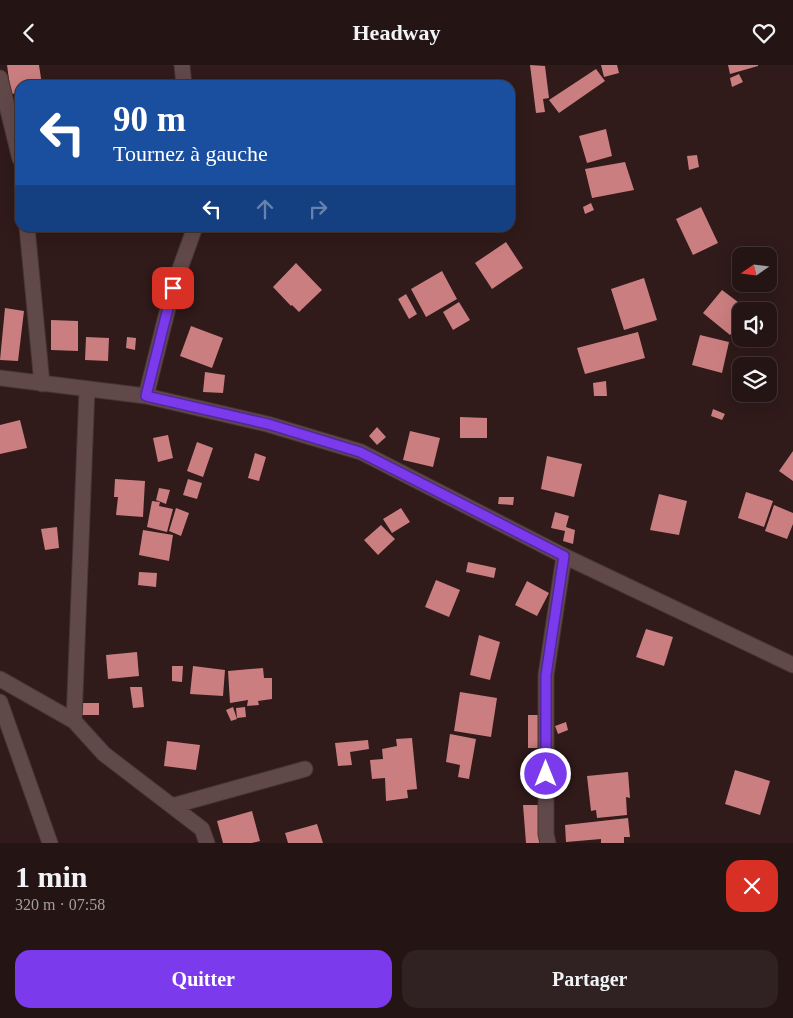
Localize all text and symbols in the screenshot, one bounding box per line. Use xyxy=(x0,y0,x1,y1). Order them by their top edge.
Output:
icon: back xyxy=(15,19,43,47)
icon: heart xyxy=(750,19,778,47)
text: Headway xyxy=(353,20,441,45)
icon: left xyxy=(30,100,95,165)
text: 90 m xyxy=(113,100,186,139)
text: Tournez à gauche xyxy=(113,141,268,166)
icon: left xyxy=(198,195,226,223)
icon: ahead xyxy=(251,195,279,223)
icon: right xyxy=(304,195,332,223)
north arrow xyxy=(732,247,778,293)
map controls xyxy=(732,247,777,402)
pin xyxy=(152,267,194,309)
icon: arrive xyxy=(159,274,187,302)
button: sound xyxy=(732,302,777,347)
button: layers xyxy=(732,357,777,402)
position arrow xyxy=(519,747,571,799)
text: 1 min xyxy=(15,860,88,893)
button: close xyxy=(726,860,778,912)
text: 320 m · 07:58 xyxy=(15,896,105,913)
button: Quitter xyxy=(15,950,392,1008)
button: Partager xyxy=(402,950,778,1008)

